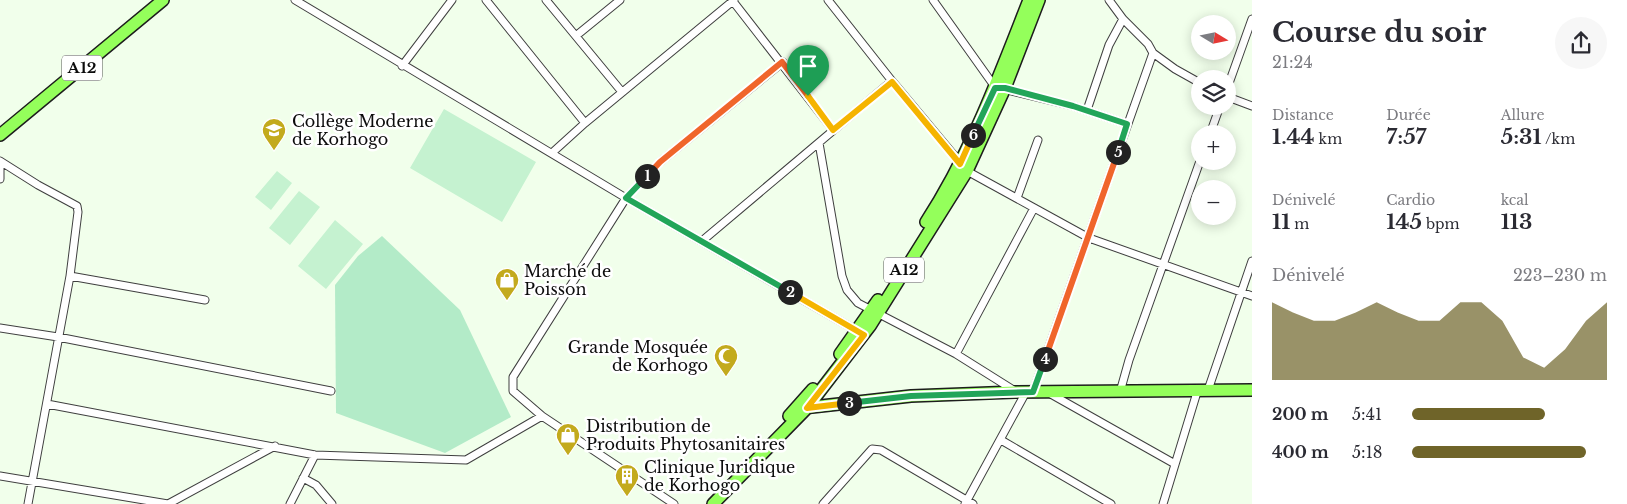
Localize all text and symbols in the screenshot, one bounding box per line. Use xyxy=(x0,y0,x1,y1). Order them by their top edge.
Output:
north arrow xyxy=(1191,15,1236,60)
map controls xyxy=(1191,15,1236,225)
text: Course du soir xyxy=(1272,15,1487,50)
button: share xyxy=(1555,17,1607,69)
pin xyxy=(787,45,829,96)
icon: arrive xyxy=(794,52,822,80)
text: 21:24 xyxy=(1272,52,1313,72)
road number: A12 xyxy=(62,56,102,80)
button: layers xyxy=(1191,70,1236,115)
text: Distance xyxy=(1272,106,1334,124)
text: Durée xyxy=(1386,106,1431,124)
text: Allure xyxy=(1501,106,1545,124)
place label: Collège Moderne de Korhogo xyxy=(292,111,433,149)
school or university icon: Collège Moderne de Korhogo xyxy=(261,117,287,151)
pin: 6 xyxy=(960,122,986,148)
text: 1.44 xyxy=(1272,124,1315,150)
text: 7:57 xyxy=(1386,124,1426,150)
text: 5:31 xyxy=(1501,124,1542,150)
button: + xyxy=(1191,125,1236,170)
text: 6 xyxy=(969,126,978,144)
text: km xyxy=(1315,130,1342,148)
text: /km xyxy=(1542,130,1575,148)
pin: 5 xyxy=(1106,140,1130,164)
text: 5 xyxy=(1114,143,1123,161)
pin: 1 xyxy=(634,164,660,188)
text: 1 xyxy=(644,167,651,185)
button: − xyxy=(1191,180,1236,225)
text: Dénivelé xyxy=(1272,191,1336,209)
text: Cardio xyxy=(1386,191,1435,209)
text: kcal xyxy=(1501,191,1529,209)
text: 11 xyxy=(1272,209,1290,235)
text: 145 xyxy=(1386,209,1422,235)
text: 113 xyxy=(1501,209,1532,235)
text: m xyxy=(1290,215,1309,233)
text: bpm xyxy=(1422,215,1460,233)
road number: A12 xyxy=(884,258,924,282)
place label: Marché de Poisson xyxy=(524,261,611,299)
text: Dénivelé xyxy=(1272,265,1345,285)
text: 223–230 m xyxy=(1513,265,1607,285)
shop icon: Marché de Poisson xyxy=(494,267,520,301)
pin: 2 xyxy=(778,280,802,304)
text: 2 xyxy=(786,283,795,301)
place label: Grande Mosquée de Korhogo xyxy=(568,337,708,375)
mosque icon: Grande Mosquée de Korhogo xyxy=(713,343,739,377)
pin: 4 xyxy=(1032,346,1058,372)
text: 4 xyxy=(1041,350,1050,368)
pin: 3 xyxy=(836,390,862,416)
text: 3 xyxy=(845,394,854,412)
text: 200 m xyxy=(1272,404,1329,424)
text: 5:41 xyxy=(1352,404,1382,424)
place label: Distribution de Produits Phytosanitaires xyxy=(586,416,785,454)
shop icon: Distribution de Produits Phytosanitaires xyxy=(555,422,581,456)
text: 400 m xyxy=(1272,442,1329,462)
text: 5:18 xyxy=(1352,442,1382,462)
place label: Clinique Juridique de Korhogo xyxy=(644,457,795,495)
building icon: Clinique Juridique de Korhogo xyxy=(614,463,640,497)

